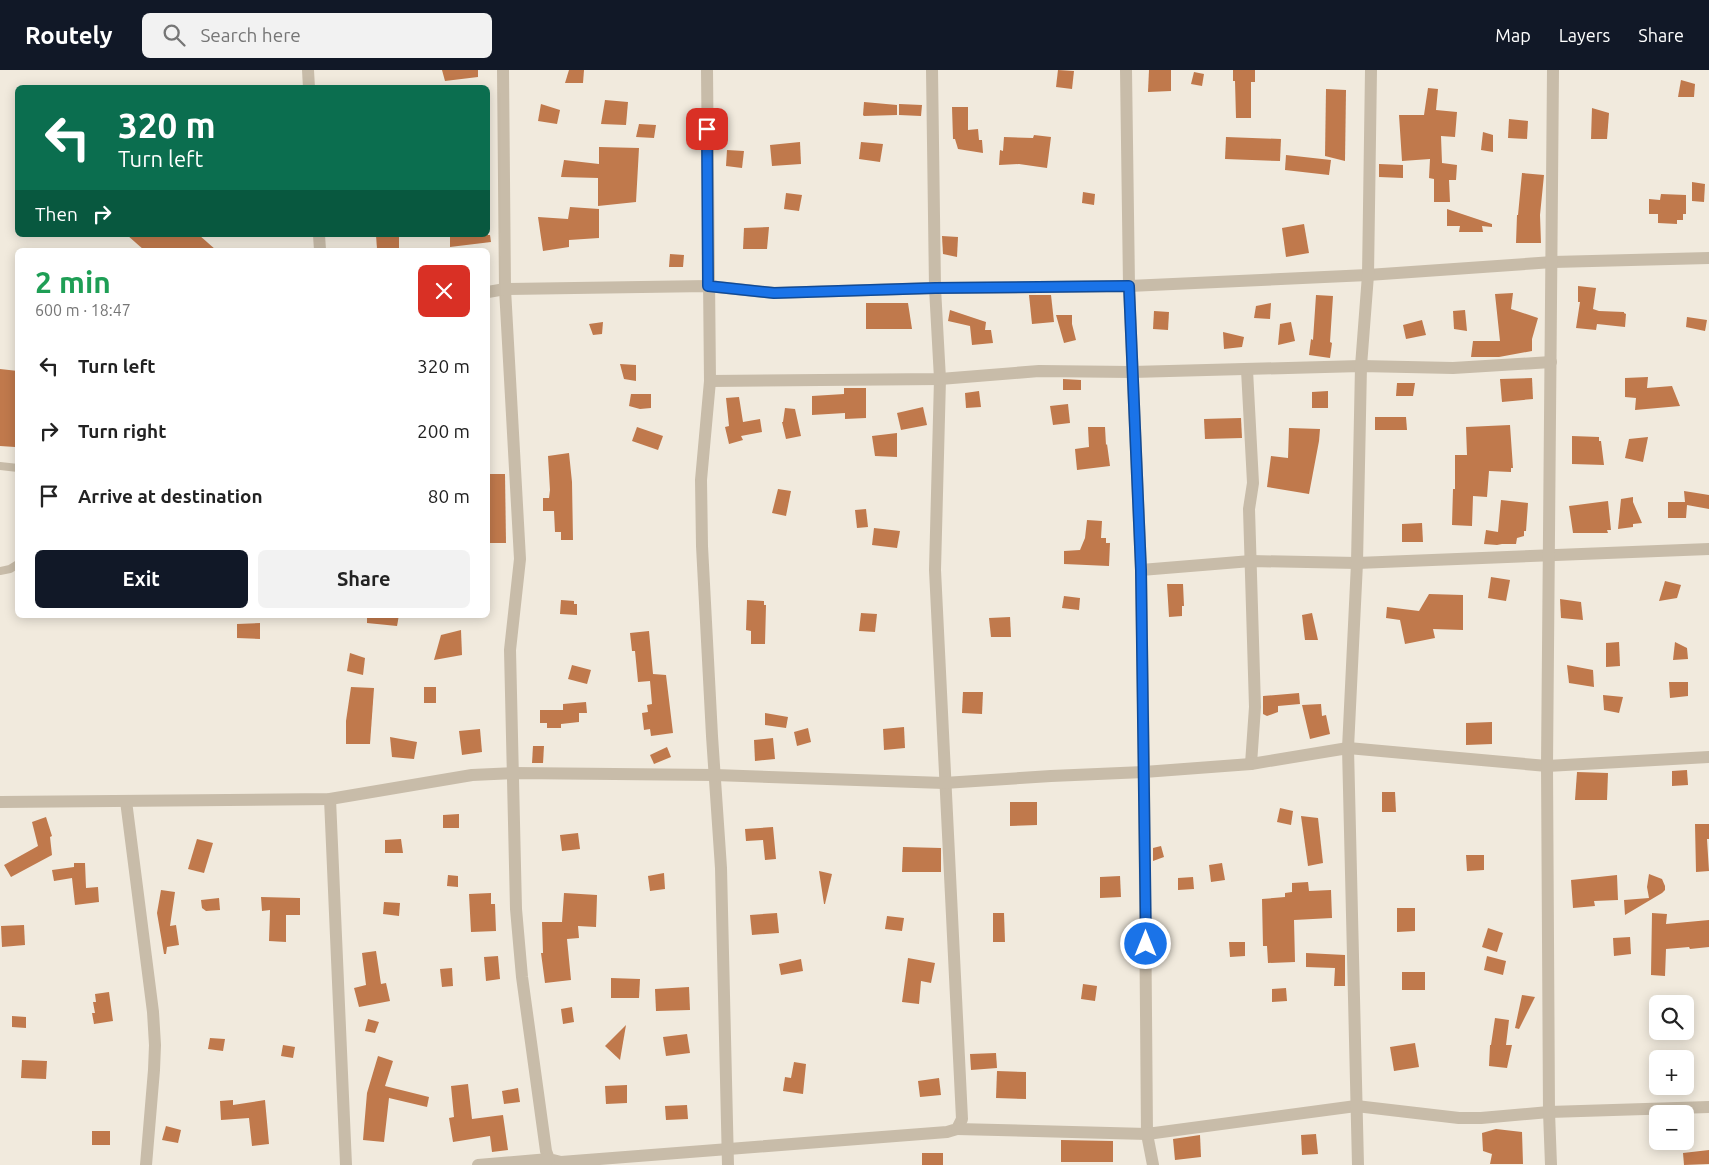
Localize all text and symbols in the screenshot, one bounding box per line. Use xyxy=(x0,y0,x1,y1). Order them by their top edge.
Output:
search box xyxy=(142,13,492,58)
icon: search xyxy=(160,21,188,49)
text: Routely xyxy=(25,22,112,49)
text: Search here xyxy=(200,24,301,46)
text: Map xyxy=(1495,25,1531,45)
text: Layers xyxy=(1559,25,1610,45)
text: Share xyxy=(1638,25,1684,45)
icon: left xyxy=(35,105,100,170)
text: 320 m xyxy=(118,105,216,145)
pin xyxy=(686,108,728,150)
icon: arrive xyxy=(693,115,721,143)
text: Turn left xyxy=(118,146,203,171)
icon: right xyxy=(88,200,116,228)
text: Then xyxy=(35,203,78,225)
text: 2 min xyxy=(35,265,111,299)
button: close xyxy=(418,265,470,317)
text: 600 m · 18:47 xyxy=(35,301,131,319)
icon: left xyxy=(35,352,63,380)
text: Turn left xyxy=(78,355,156,377)
text: 320 m xyxy=(417,355,470,377)
icon: right xyxy=(35,417,63,445)
text: Turn right xyxy=(78,420,166,442)
text: 200 m xyxy=(417,420,470,442)
icon: arrive xyxy=(35,482,63,510)
text: Arrive at destination xyxy=(78,485,263,507)
text: 80 m xyxy=(428,485,470,507)
button: Exit xyxy=(35,550,248,608)
button: Share xyxy=(258,550,470,608)
position arrow xyxy=(1119,917,1171,969)
map controls xyxy=(1649,995,1694,1150)
button: search xyxy=(1649,995,1694,1040)
button: + xyxy=(1649,1050,1694,1095)
button: − xyxy=(1649,1105,1694,1150)

